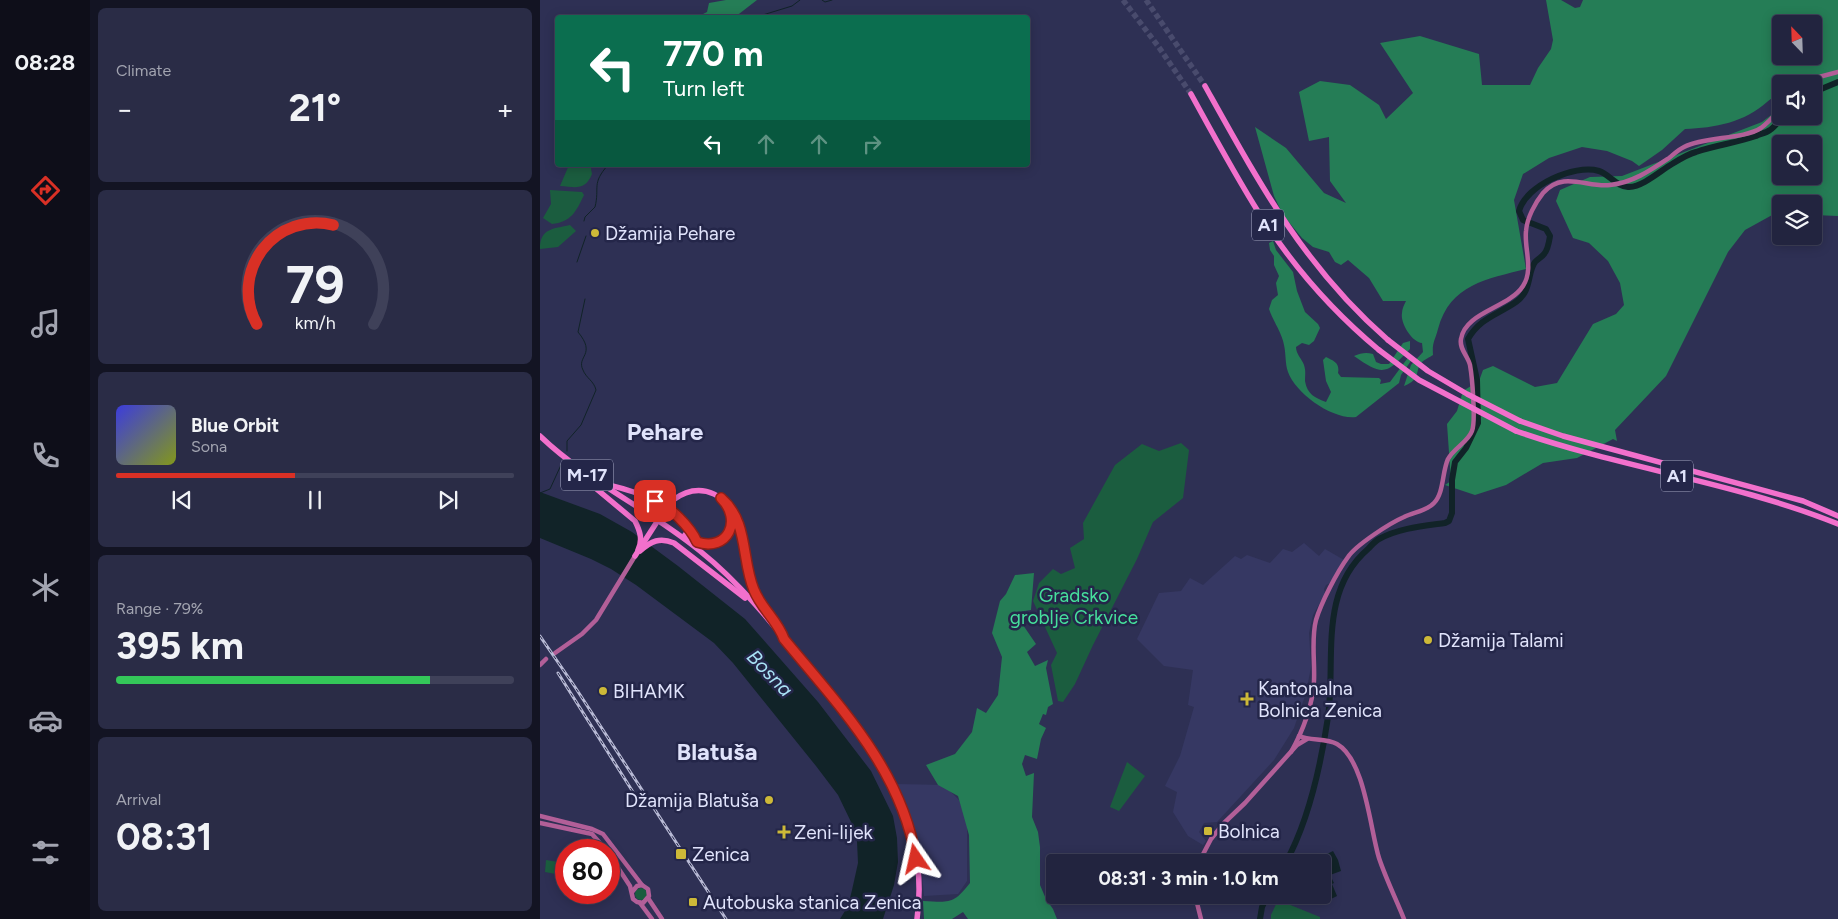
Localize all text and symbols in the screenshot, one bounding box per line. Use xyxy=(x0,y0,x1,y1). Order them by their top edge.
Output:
north arrow xyxy=(1772,15,1822,65)
map controls xyxy=(1772,15,1822,245)
text: 770 m xyxy=(663,33,763,75)
icon: left xyxy=(580,35,645,100)
text: 08:28 xyxy=(15,49,75,76)
text: Climate xyxy=(116,61,171,80)
text: Turn left xyxy=(663,75,745,102)
button: sound xyxy=(1772,75,1822,125)
text: 21° xyxy=(289,85,341,131)
text: − xyxy=(116,92,133,126)
text: + xyxy=(497,92,514,126)
icon: left xyxy=(699,130,727,158)
icon: ahead xyxy=(752,130,780,158)
icon: ahead xyxy=(805,130,833,158)
icon: right xyxy=(858,130,886,158)
button: search xyxy=(1772,135,1822,185)
icon: directions xyxy=(28,173,63,208)
button: layers xyxy=(1772,195,1822,245)
road number: A1 xyxy=(1252,210,1284,240)
place label: Džamija Pehare xyxy=(605,222,735,245)
marker: Džamija Pehare xyxy=(589,227,601,239)
text: 79 xyxy=(285,254,345,316)
icon: music xyxy=(28,306,63,341)
text: km/h xyxy=(295,312,335,333)
text: Blue Orbit xyxy=(191,414,279,437)
district label: Pehare xyxy=(627,417,703,446)
text: Sona xyxy=(191,437,227,456)
icon: phone xyxy=(28,438,63,473)
road number: M-17 xyxy=(561,460,613,490)
road number: A1 xyxy=(1661,461,1693,492)
pin xyxy=(634,480,676,522)
icon: previous xyxy=(168,486,196,514)
icon: pause xyxy=(301,486,329,514)
icon: next xyxy=(434,486,462,514)
icon: arrive xyxy=(641,487,669,515)
icon: climate xyxy=(28,570,63,605)
park label: Gradsko groblje Crkvice xyxy=(1010,584,1138,629)
text: Range · 79% xyxy=(116,599,203,618)
text: 395 km xyxy=(116,623,244,669)
place label: Džamija Talami xyxy=(1438,629,1564,652)
marker: Džamija Talami xyxy=(1422,634,1434,646)
water label: Bosna xyxy=(742,644,798,702)
place label: Kantonalna Bolnica Zenica xyxy=(1258,677,1382,722)
place label: BIHAMK xyxy=(613,680,685,703)
marker: BIHAMK xyxy=(597,685,609,697)
marker: Kantonalna Bolnica Zenica xyxy=(1240,692,1254,706)
icon: car xyxy=(28,703,63,738)
district label: Blatuša xyxy=(677,737,758,766)
place label: Džamija Blatuša xyxy=(625,789,759,812)
text: Arrival xyxy=(116,790,161,809)
marker: Džamija Blatuša xyxy=(763,794,775,806)
text: 08:31 xyxy=(116,814,212,860)
place label: Bolnica xyxy=(1218,820,1280,843)
place label: Zeni-lijek xyxy=(794,821,874,844)
marker: Bolnica xyxy=(1202,825,1214,837)
marker: Zeni-lijek xyxy=(778,826,790,838)
position arrow xyxy=(889,832,941,884)
icon: filters xyxy=(28,835,63,870)
speed limit sign: 80 xyxy=(555,839,620,904)
place label: Zenica xyxy=(692,843,750,866)
marker: Zenica xyxy=(674,847,688,861)
text: 08:31 · 3 min · 1.0 km xyxy=(1099,867,1279,890)
place label: Autobuska stanica Zenica xyxy=(703,891,922,914)
marker: Autobuska stanica Zenica xyxy=(687,896,699,908)

